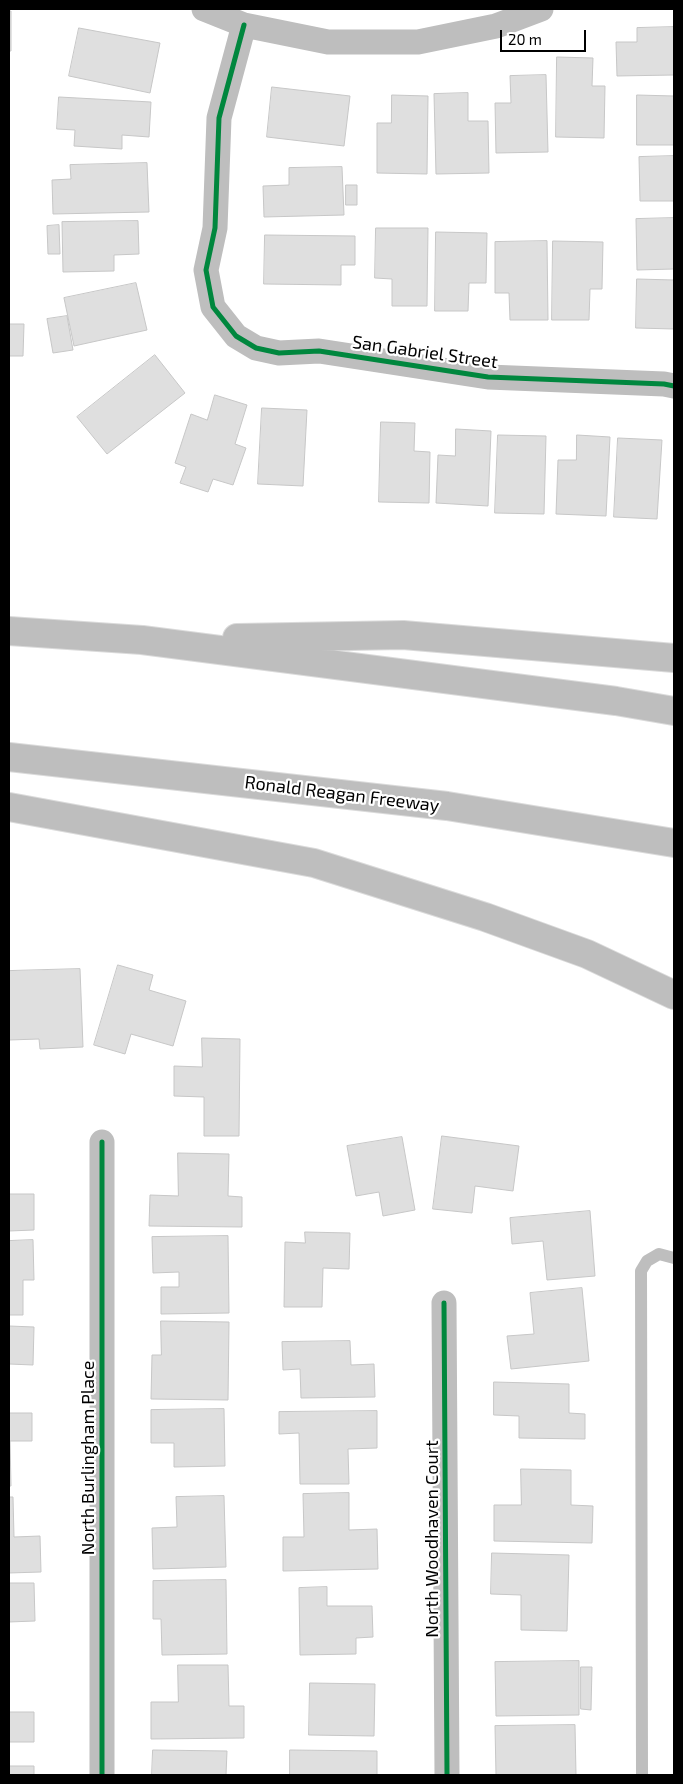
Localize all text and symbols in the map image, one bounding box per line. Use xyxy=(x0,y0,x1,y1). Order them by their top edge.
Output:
scale bar xyxy=(503,20,589,52)
text: 20 m xyxy=(508,30,542,48)
street label: San Gabriel Street xyxy=(351,331,499,373)
street label: Ronald Reagan Freeway xyxy=(243,771,441,817)
street label: North Burlingham Place xyxy=(77,1361,99,1555)
street label: North Woodhaven Court xyxy=(421,1440,443,1638)

